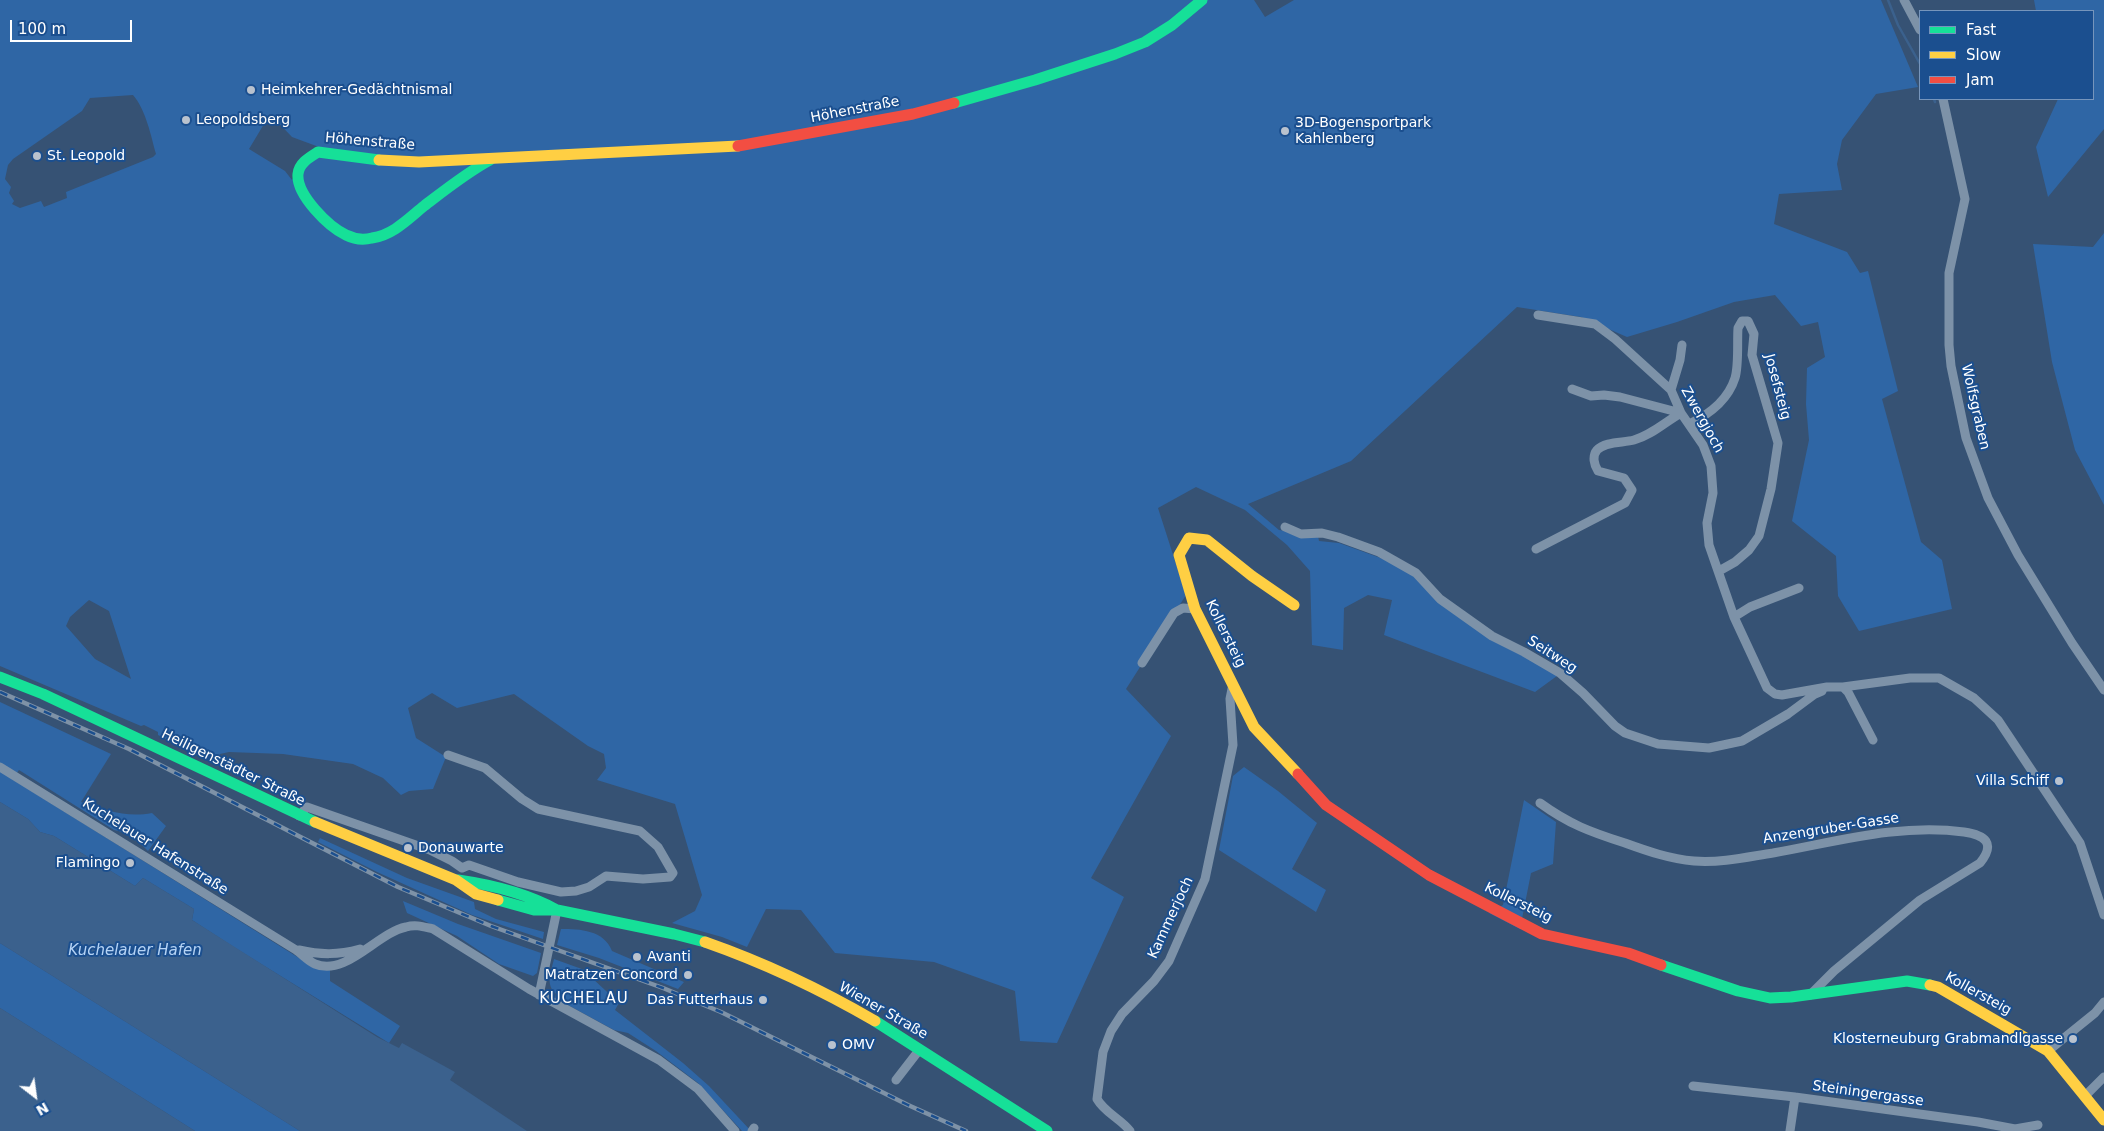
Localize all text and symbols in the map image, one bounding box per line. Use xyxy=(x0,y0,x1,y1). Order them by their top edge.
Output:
scale bar xyxy=(12,10,135,42)
legend xyxy=(1919,10,2094,100)
text: 100 m xyxy=(18,20,66,38)
text: Fast xyxy=(1966,21,1996,39)
text: Slow xyxy=(1966,46,2001,64)
text: Jam xyxy=(1966,71,1994,89)
place label: Heimkehrer-Gedächtnismal xyxy=(261,82,452,98)
marker: Heimkehrer-Gedächtnismal xyxy=(245,84,257,96)
street label: Höhenstraße xyxy=(809,93,901,127)
place label: Leopoldsberg xyxy=(196,112,290,128)
marker: Leopoldsberg xyxy=(180,114,192,126)
place label: 3D-Bogensportpark Kahlenberg xyxy=(1295,115,1431,148)
marker: 3D-Bogensportpark Kahlenberg xyxy=(1279,125,1291,137)
street label: Höhenstraße xyxy=(324,130,416,154)
place label: St. Leopold xyxy=(47,148,125,164)
marker: St. Leopold xyxy=(31,150,43,162)
street label: Josefsteig xyxy=(1760,352,1794,422)
street label: Wolfsgraben xyxy=(1957,363,1993,451)
street label: Zwergjoch xyxy=(1677,384,1727,456)
street label: Kollersteig xyxy=(1201,597,1249,671)
street label: Seitweg xyxy=(1524,633,1580,677)
street label: Heiligenstädter Straße xyxy=(158,726,308,810)
place label: Villa Schiff xyxy=(1976,773,2049,789)
marker: Villa Schiff xyxy=(2053,775,2065,787)
street label: Kuchelauer Hafenstraße xyxy=(79,795,231,899)
street label: Anzengruber-Gasse xyxy=(1762,810,1900,848)
place label: Donauwarte xyxy=(418,840,504,856)
marker: Donauwarte xyxy=(402,842,414,854)
place label: Flamingo xyxy=(56,855,120,871)
marker: Flamingo xyxy=(124,857,136,869)
street label: Kammerjoch xyxy=(1145,874,1197,962)
street label: Kollersteig xyxy=(1481,879,1555,927)
water label: Kuchelauer Hafen xyxy=(68,942,202,960)
place label: Avanti xyxy=(647,949,691,965)
marker: Avanti xyxy=(631,951,643,963)
place label: Matratzen Concord xyxy=(545,967,678,983)
marker: Matratzen Concord xyxy=(682,969,694,981)
street label: Kollersteig xyxy=(1942,969,2014,1019)
street label: Wiener Straße xyxy=(836,979,930,1043)
district label: KUCHELAU xyxy=(538,990,630,1008)
place label: Das Futterhaus xyxy=(647,992,753,1008)
marker: Das Futterhaus xyxy=(757,994,769,1006)
place label: Klosterneuburg Grabmandlgasse xyxy=(1833,1031,2063,1047)
marker: Klosterneuburg Grabmandlgasse xyxy=(2067,1033,2079,1045)
place label: OMV xyxy=(842,1037,875,1053)
marker: OMV xyxy=(826,1039,838,1051)
north arrow xyxy=(10,1071,60,1121)
street label: Steiningergasse xyxy=(1811,1078,1925,1110)
text: N xyxy=(33,1099,52,1119)

